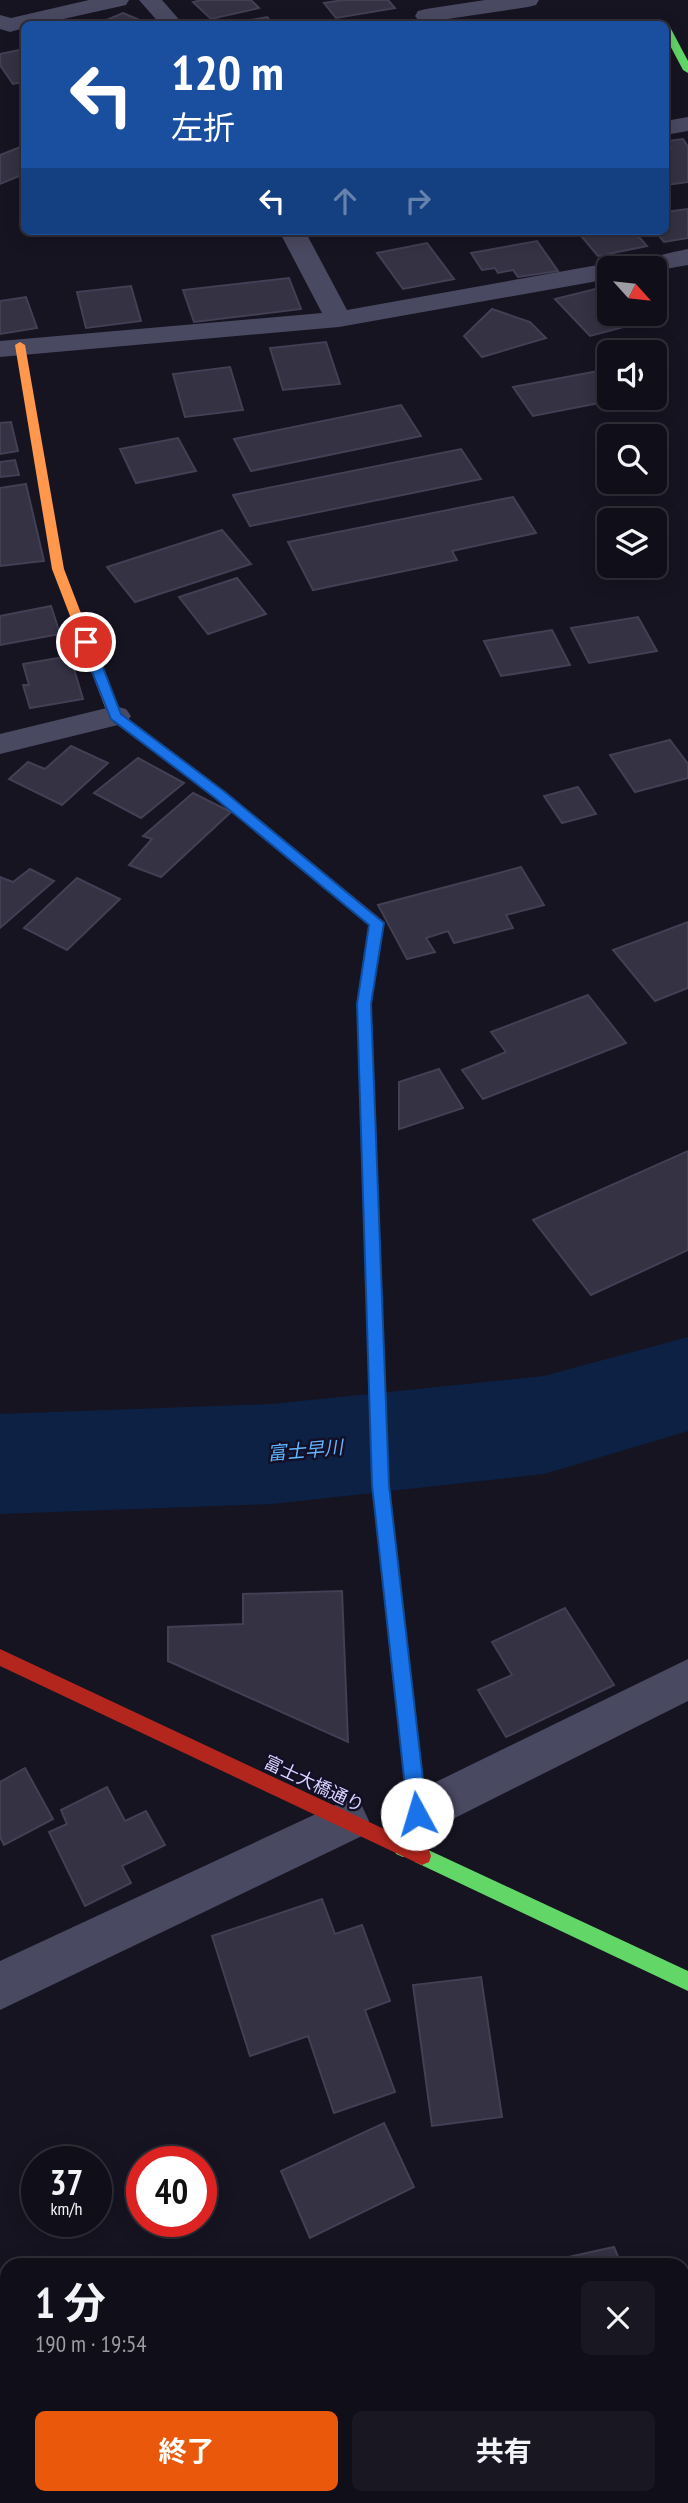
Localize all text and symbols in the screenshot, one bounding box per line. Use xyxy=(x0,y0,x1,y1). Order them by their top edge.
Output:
text: 120 m xyxy=(171,40,284,104)
icon: left xyxy=(56,49,147,140)
text: 左折 xyxy=(171,106,235,148)
icon: left xyxy=(253,182,291,220)
icon: ahead xyxy=(326,182,364,220)
icon: right xyxy=(399,182,437,220)
north arrow xyxy=(597,256,667,326)
map controls xyxy=(597,256,667,578)
button: sound xyxy=(597,340,667,410)
button: search xyxy=(597,424,667,494)
button: layers xyxy=(597,508,667,578)
pin xyxy=(56,612,116,672)
icon: arrive xyxy=(67,623,105,661)
water label: 富士早川 xyxy=(266,1435,346,1465)
street label: 富士大橋通り xyxy=(260,1750,368,1817)
position arrow xyxy=(380,1777,454,1851)
speed limit sign: 40 xyxy=(126,2146,217,2237)
text: 37 xyxy=(50,2159,83,2205)
text: km/h xyxy=(51,2197,82,2220)
text: 1 分 xyxy=(35,2275,106,2330)
button: close xyxy=(581,2281,655,2355)
text: 190 m · 19:54 xyxy=(35,2329,147,2358)
button: 終了 xyxy=(35,2411,338,2491)
button: 共有 xyxy=(352,2411,655,2491)

